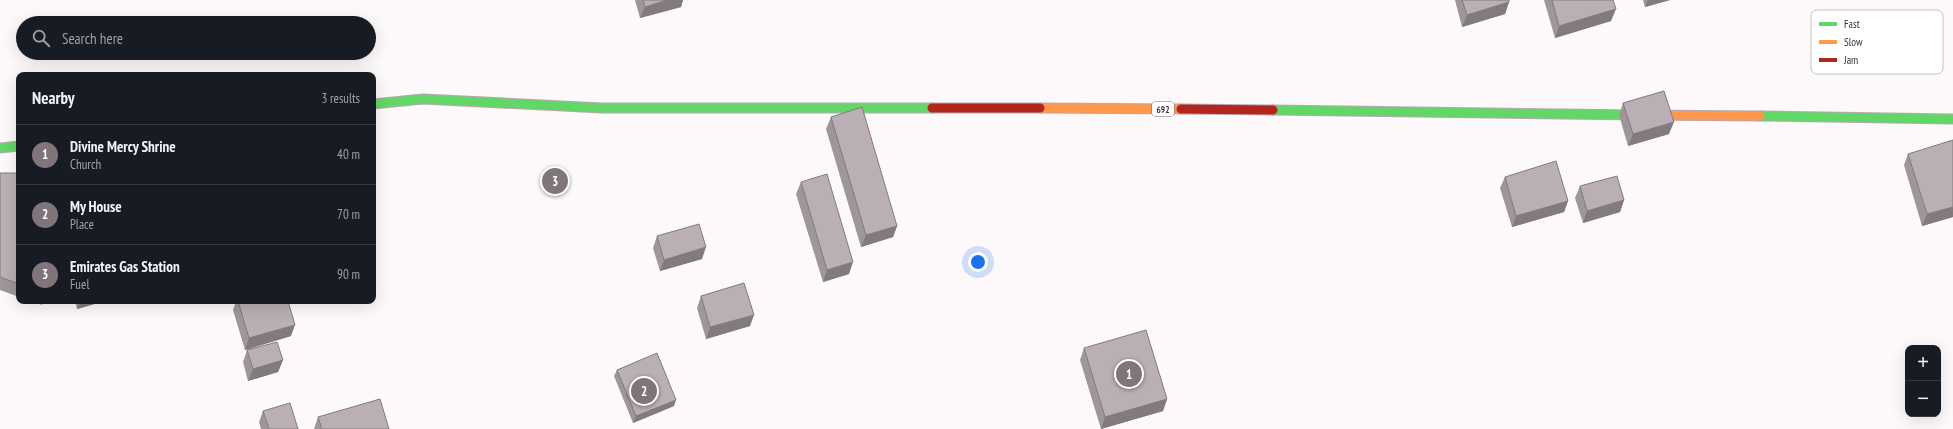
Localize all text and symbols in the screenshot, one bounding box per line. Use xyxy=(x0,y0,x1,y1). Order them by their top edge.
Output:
legend xyxy=(1811,10,1943,74)
search box xyxy=(16,16,376,60)
text: Fast xyxy=(1844,17,1860,31)
icon: search xyxy=(30,27,52,49)
text: Search here xyxy=(62,29,123,48)
text: Slow xyxy=(1844,35,1863,49)
text: Jam xyxy=(1843,53,1858,67)
text: Nearby xyxy=(32,87,75,109)
text: 3 results xyxy=(321,90,360,107)
road number: 692 xyxy=(1152,102,1174,116)
text: Divine Mercy Shrine xyxy=(70,137,176,156)
text: 1 xyxy=(42,146,48,163)
text: 40 m xyxy=(337,146,360,163)
text: Church xyxy=(70,156,101,173)
pin: 3 xyxy=(542,166,568,196)
text: My House xyxy=(70,197,122,216)
text: 2 xyxy=(42,206,48,223)
text: 70 m xyxy=(337,206,360,223)
text: Place xyxy=(70,216,94,233)
your location xyxy=(968,252,988,272)
text: Emirates Gas Station xyxy=(70,257,180,276)
text: 3 xyxy=(42,266,48,283)
text: 90 m xyxy=(337,266,360,283)
text: Fuel xyxy=(70,276,89,293)
map controls xyxy=(1905,345,1941,417)
button: + xyxy=(1905,345,1941,381)
pin: 1 xyxy=(1116,359,1142,389)
pin: 2 xyxy=(631,376,657,406)
button: − xyxy=(1905,381,1941,417)

